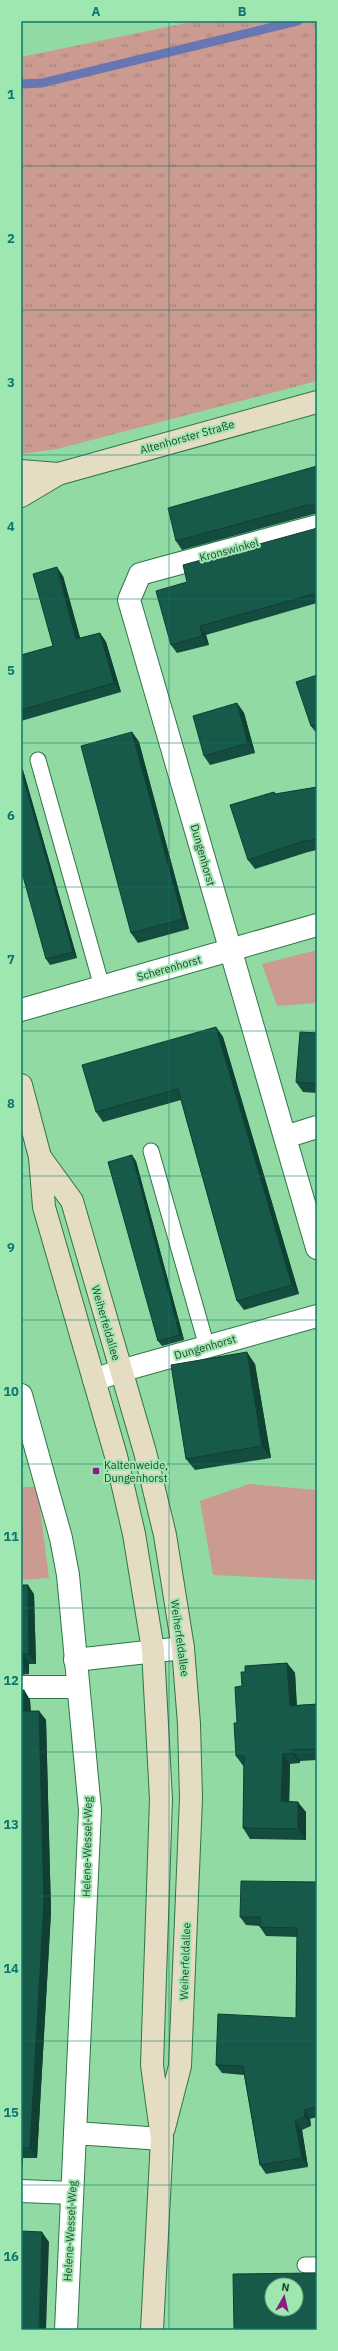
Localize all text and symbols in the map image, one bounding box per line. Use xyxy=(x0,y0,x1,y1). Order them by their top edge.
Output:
text: A xyxy=(92,3,101,20)
text: B xyxy=(238,3,247,20)
text: 1 xyxy=(7,86,15,103)
text: 2 xyxy=(7,230,15,247)
text: 3 xyxy=(7,374,15,391)
street label: Altenhorster Straße xyxy=(138,417,236,457)
text: 4 xyxy=(7,518,15,535)
street label: Kronswinkel xyxy=(198,535,260,565)
text: 5 xyxy=(7,662,15,679)
text: 6 xyxy=(7,807,15,824)
street label: Dungenhorst xyxy=(188,823,219,888)
text: 7 xyxy=(7,951,15,968)
street label: Scherenhorst xyxy=(135,952,203,984)
text: 8 xyxy=(7,1095,15,1112)
text: 9 xyxy=(7,1239,15,1256)
street label: Weiherfeldallee xyxy=(89,1284,123,1362)
street label: Dungenhorst xyxy=(173,1331,238,1362)
text: 10 xyxy=(3,1383,19,1400)
place label: Kaltenweide, Dungenhorst xyxy=(104,1458,168,1485)
marker: Kaltenweide, Dungenhorst xyxy=(91,1466,101,1476)
text: 11 xyxy=(3,1528,19,1545)
street label: Weiherfeldallee xyxy=(168,1599,192,1677)
text: 12 xyxy=(3,1672,19,1689)
street label: Helene-Wessel-Weg xyxy=(79,1796,95,1897)
text: 13 xyxy=(3,1816,19,1833)
street label: Weiherfeldallee xyxy=(177,1922,193,2000)
text: 14 xyxy=(3,1960,19,1977)
text: 15 xyxy=(3,2104,19,2121)
street label: Helene-Wessel-Weg xyxy=(60,2180,80,2282)
text: 16 xyxy=(3,2248,19,2265)
north arrow xyxy=(264,2277,304,2317)
text: N xyxy=(280,2280,290,2295)

